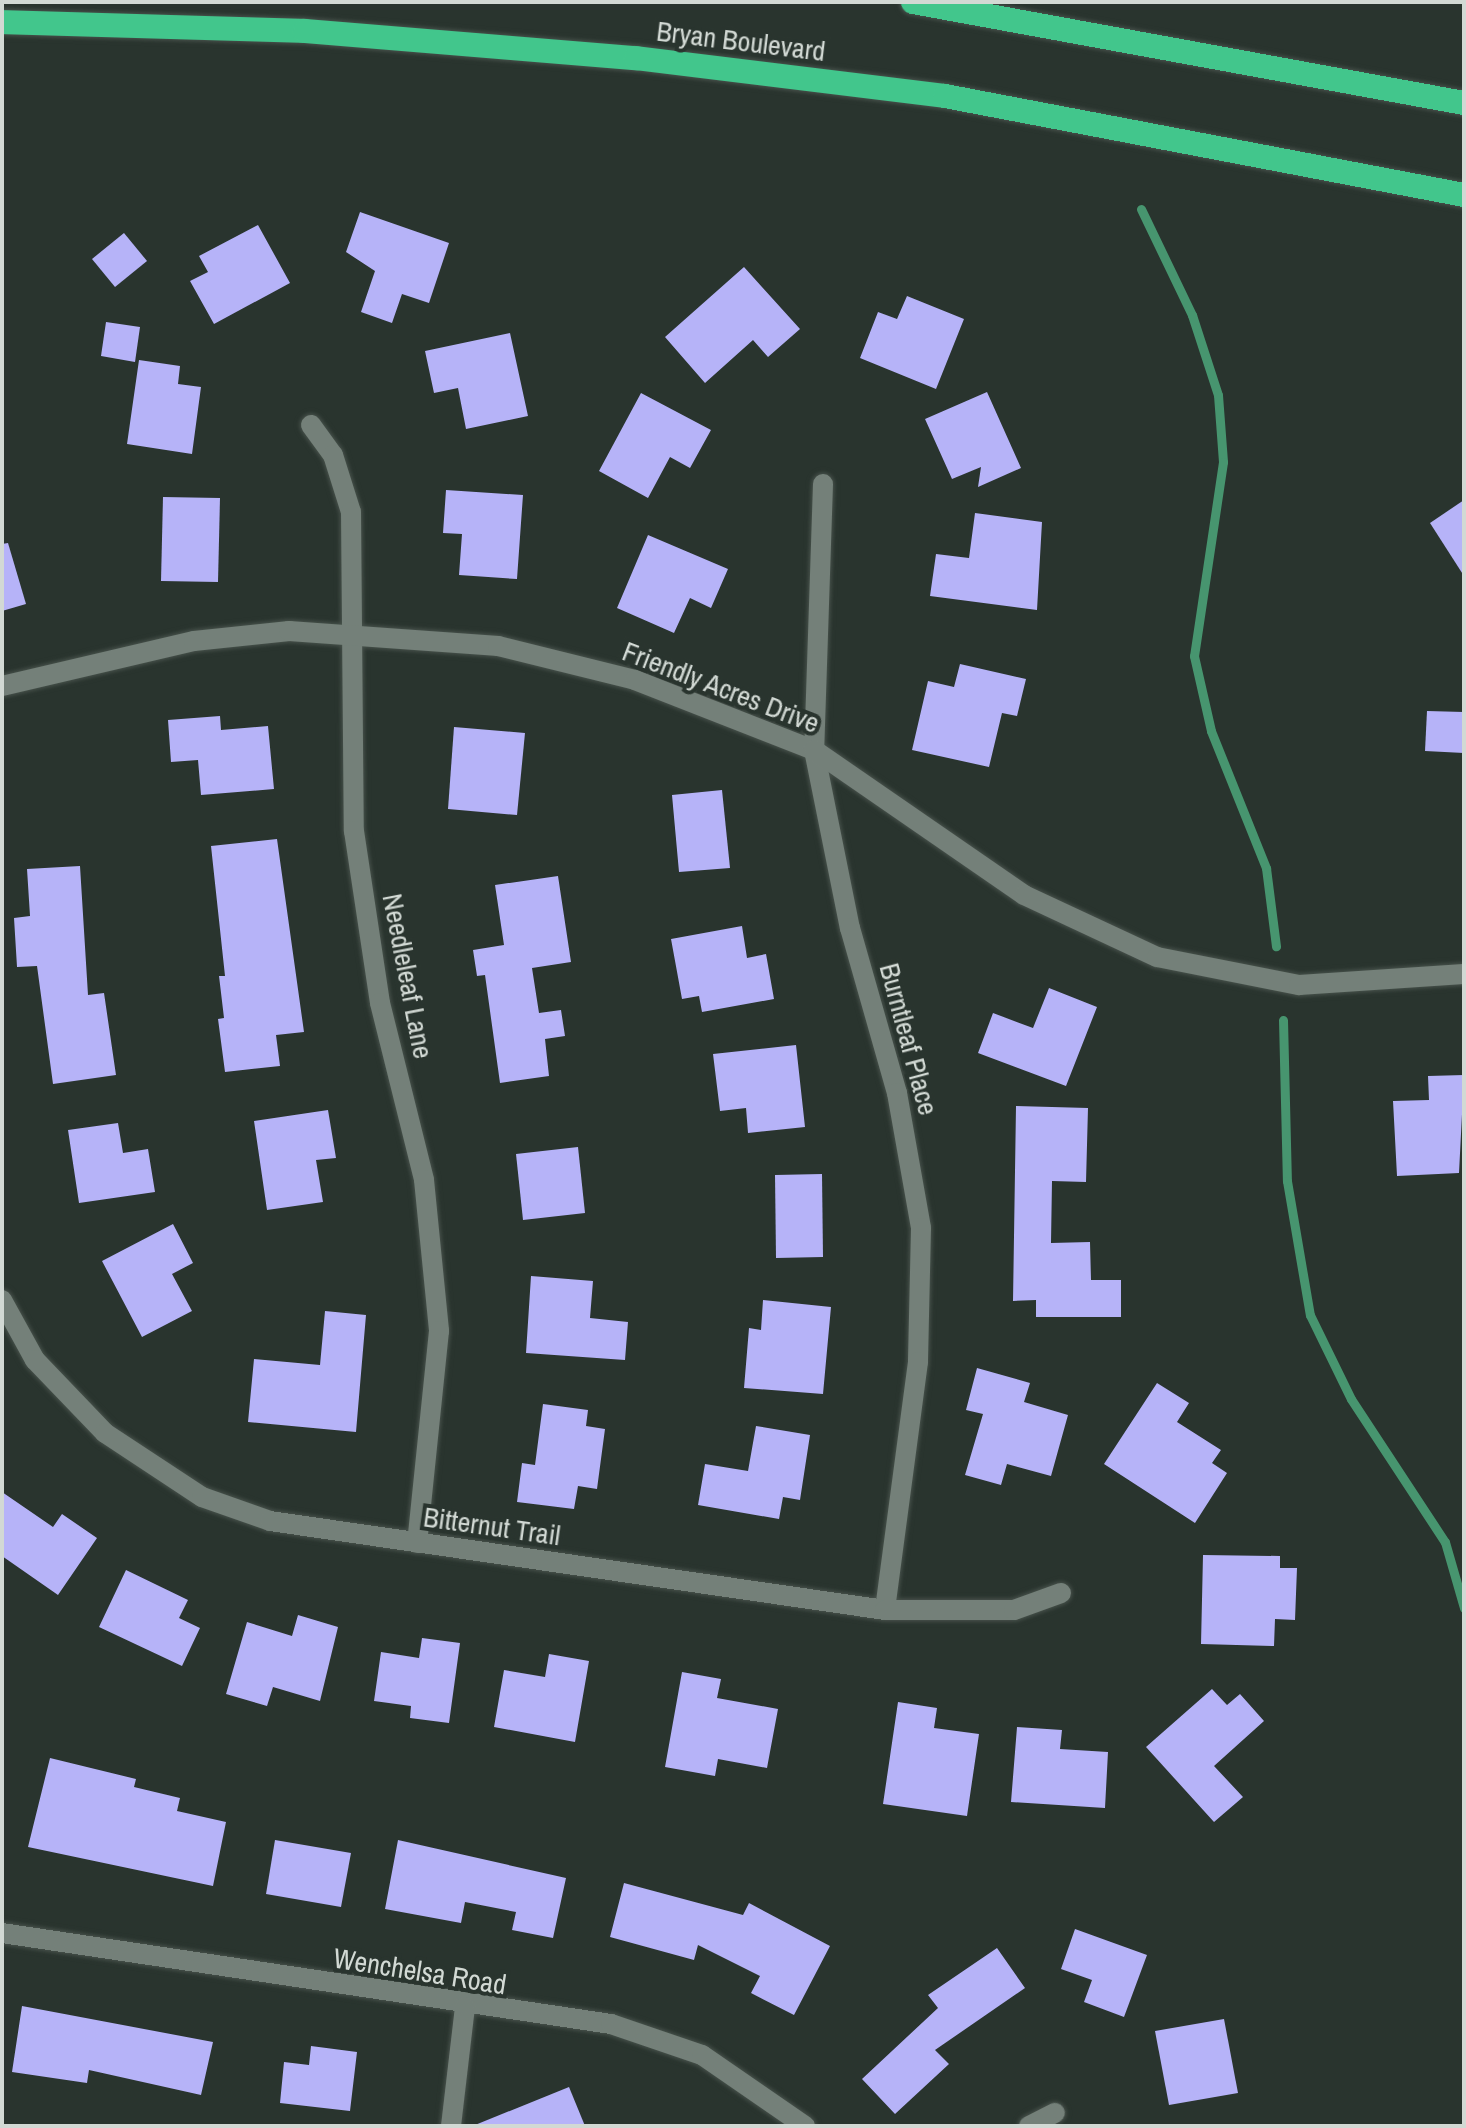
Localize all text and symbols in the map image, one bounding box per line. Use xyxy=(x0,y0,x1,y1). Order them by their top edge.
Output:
street label: Bryan Boulevard xyxy=(655,14,827,68)
street label: Friendly Acres Drive xyxy=(617,634,825,740)
street label: Needleleaf Lane xyxy=(376,891,440,1061)
street label: Burntleaf Place xyxy=(873,959,945,1119)
street label: Bitternut Trail xyxy=(421,1500,563,1552)
street label: Wenchelsa Road xyxy=(331,1941,509,2001)

